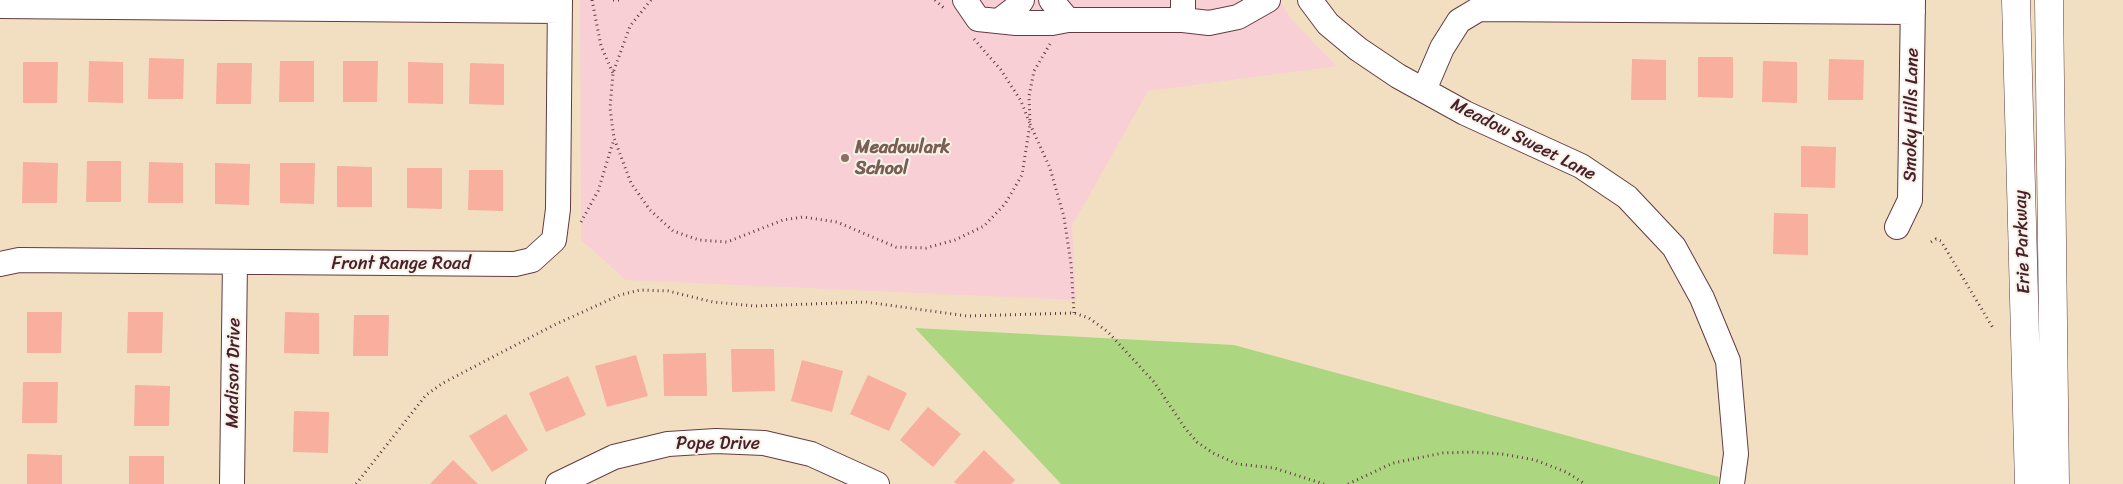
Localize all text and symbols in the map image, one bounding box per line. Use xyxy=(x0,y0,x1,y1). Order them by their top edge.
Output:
street label: Smoky Hills Lane xyxy=(1900,48,1924,182)
street label: Meadow Sweet Lane xyxy=(1447,94,1599,186)
place label: Meadowlark School xyxy=(855,137,950,180)
marker: Meadowlark School xyxy=(839,152,851,164)
street label: Erie Parkway xyxy=(2010,190,2036,294)
street label: Front Range Road xyxy=(331,253,471,275)
street label: Madison Drive xyxy=(222,318,246,428)
street label: Pope Drive xyxy=(676,433,760,455)

